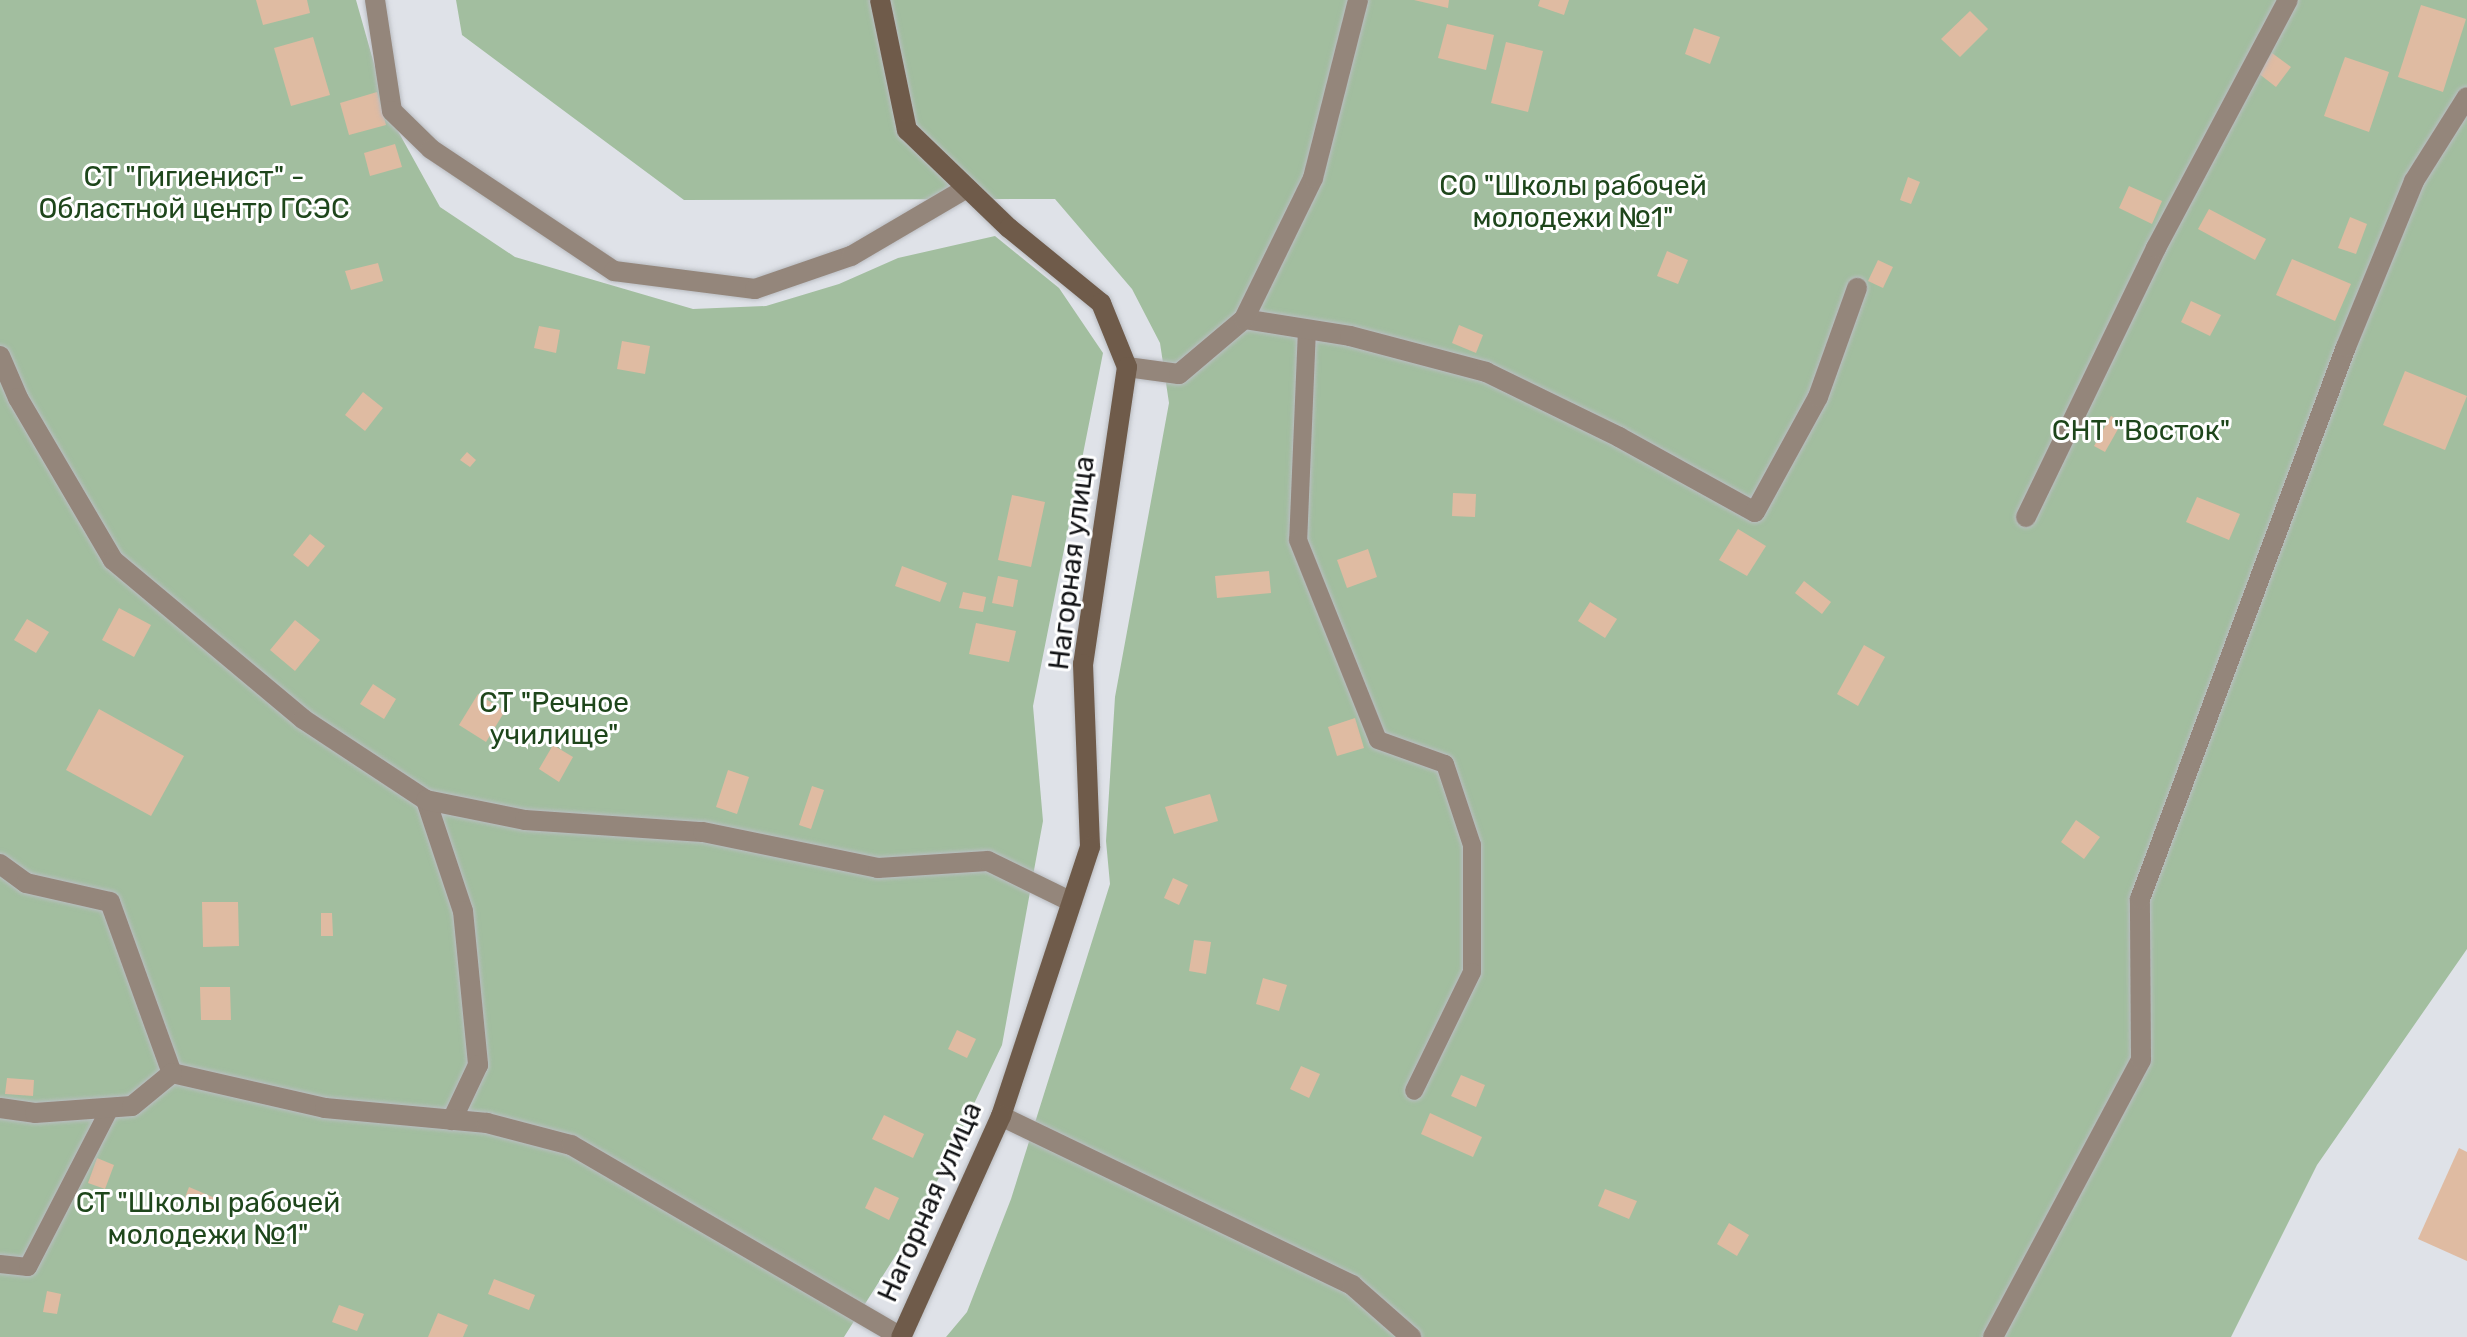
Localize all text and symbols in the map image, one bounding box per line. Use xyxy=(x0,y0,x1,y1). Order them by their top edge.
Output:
park label: СТ "Гигиенист" - Областной центр ГСЭС xyxy=(38,160,350,226)
park label: СО "Школы рабочей молодежи №1" xyxy=(1439,169,1707,235)
park label: СНТ "Восток" xyxy=(2052,414,2230,448)
street label: Нагорная улица xyxy=(1042,454,1102,672)
park label: СТ "Речное училище" xyxy=(479,686,629,752)
street label: Нагорная улица xyxy=(871,1097,989,1307)
park label: СТ "Школы рабочей молодежи №1" xyxy=(76,1186,340,1252)

